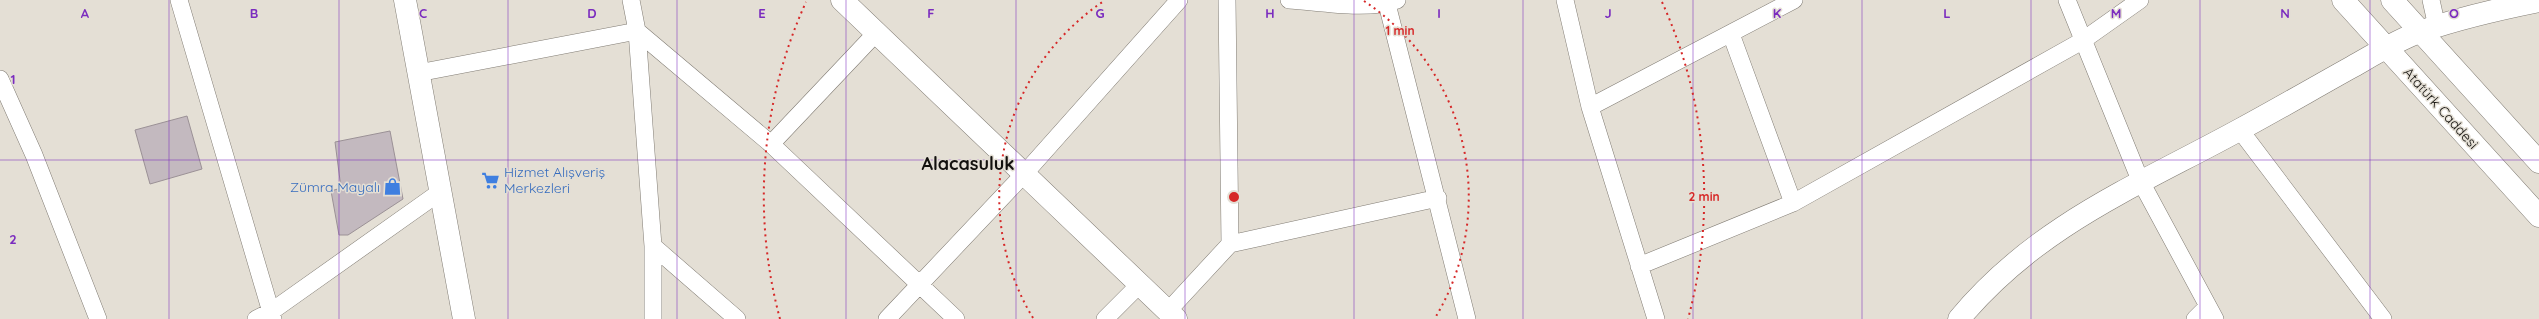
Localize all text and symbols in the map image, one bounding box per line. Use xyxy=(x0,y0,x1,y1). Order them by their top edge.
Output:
text: A xyxy=(81,5,90,21)
text: B xyxy=(250,5,258,21)
text: C xyxy=(419,5,427,21)
text: D xyxy=(587,5,597,21)
text: E xyxy=(758,5,766,21)
text: F xyxy=(927,5,935,21)
text: G xyxy=(1095,5,1105,21)
text: H xyxy=(1265,5,1275,21)
text: I xyxy=(1437,5,1441,21)
text: J xyxy=(1604,5,1612,21)
text: K xyxy=(1773,5,1782,21)
text: L xyxy=(1943,5,1951,21)
text: M xyxy=(2111,5,2121,21)
text: N xyxy=(2280,5,2290,21)
text: O xyxy=(2449,5,2459,21)
text: 1 min xyxy=(1385,23,1415,38)
street label: Atatürk Caddesi xyxy=(2400,63,2482,153)
text: 1 xyxy=(10,71,16,87)
district label: Alacasuluk xyxy=(921,152,1015,175)
place label: Hizmet Alışveriş Merkezleri xyxy=(504,163,605,197)
supermarket icon: Hizmet Alışveriş Merkezleri xyxy=(481,170,501,190)
shop icon: Zümra Mayalı xyxy=(383,177,403,197)
place label: Zümra Mayalı xyxy=(290,178,380,196)
text: 2 min xyxy=(1688,189,1720,204)
centre of rings xyxy=(1227,190,1241,204)
text: 2 xyxy=(9,231,17,247)

